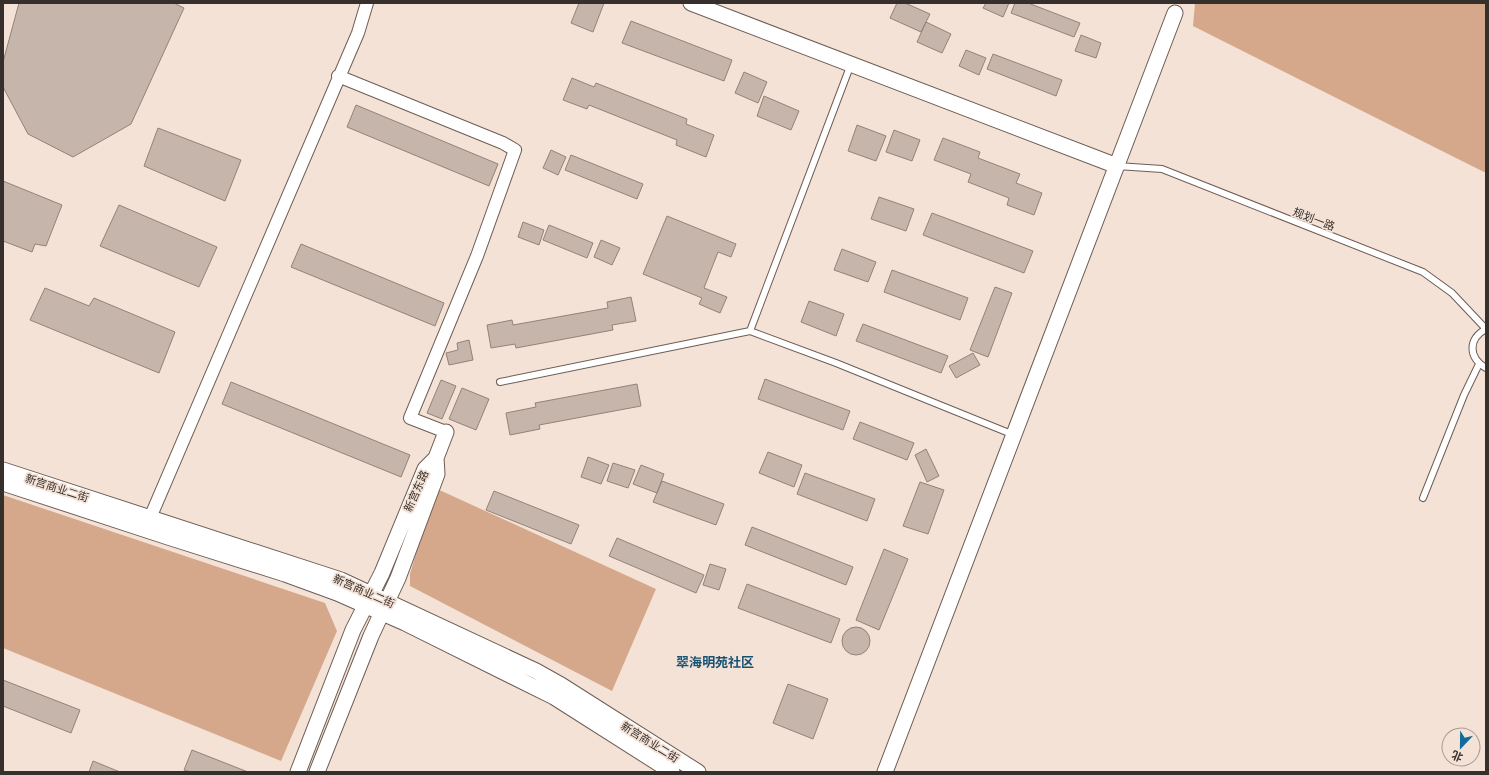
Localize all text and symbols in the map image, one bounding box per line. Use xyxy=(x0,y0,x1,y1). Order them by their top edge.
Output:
street label: 规划一路 xyxy=(1291,205,1337,233)
street label: 新宫东路 xyxy=(401,468,431,514)
street label: 新宫商业二街 xyxy=(23,471,91,505)
street label: 新宫商业二街 xyxy=(331,571,397,611)
district label: 翠海明苑社区 xyxy=(676,654,754,670)
street label: 新宫商业二街 xyxy=(618,719,682,765)
north arrow xyxy=(1441,727,1481,767)
text: 北 xyxy=(1450,748,1465,765)

